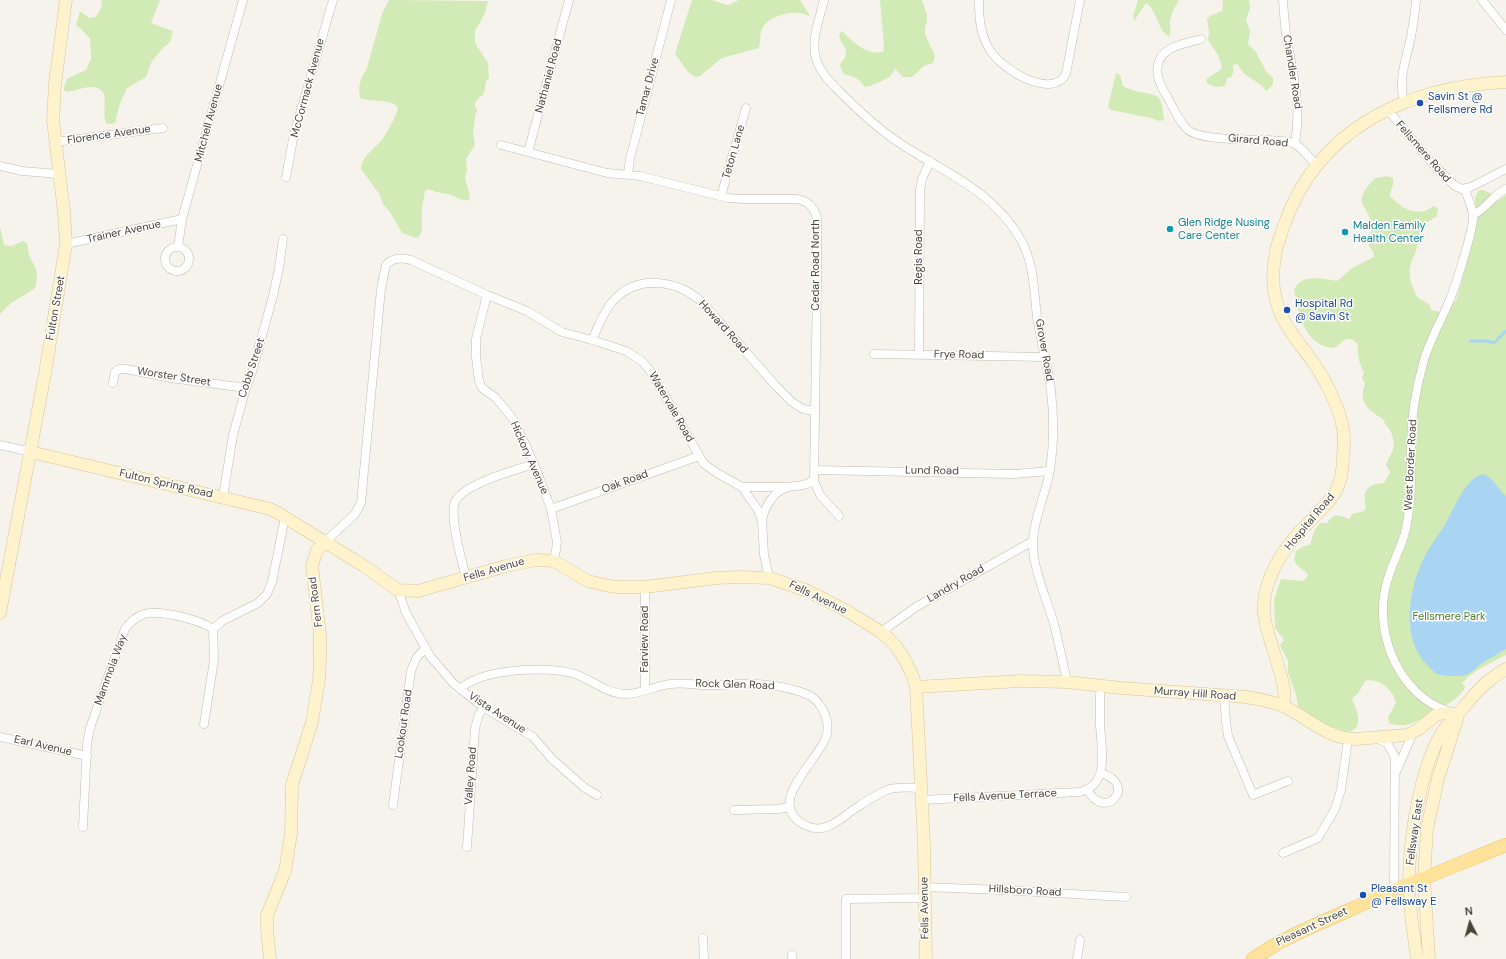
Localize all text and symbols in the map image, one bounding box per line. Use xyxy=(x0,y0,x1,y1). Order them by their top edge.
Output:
street label: Chandler Road xyxy=(1280,34,1304,110)
street label: McCormack Avenue xyxy=(288,37,328,139)
street label: Nathaniel Road xyxy=(533,37,565,115)
street label: Tamar Drive xyxy=(634,56,662,118)
street label: Mitchell Avenue xyxy=(192,83,226,163)
place label: Savin St @ Fellsmere Rd xyxy=(1428,90,1493,116)
marker: Savin St @ Fellsmere Rd xyxy=(1415,98,1425,108)
street label: Fellsmere Road xyxy=(1393,119,1453,185)
street label: Florence Avenue xyxy=(66,123,152,147)
street label: Teton Lane xyxy=(720,124,748,180)
street label: Girard Road xyxy=(1227,132,1289,150)
place label: Glen Ridge Nusing Care Center xyxy=(1178,216,1270,242)
street label: Trainer Avenue xyxy=(86,218,162,246)
street label: Cedar Road North xyxy=(809,219,823,311)
place label: Malden Family Health Center xyxy=(1353,219,1426,245)
marker: Glen Ridge Nusing Care Center xyxy=(1165,224,1175,234)
marker: Malden Family Health Center xyxy=(1340,227,1350,237)
street label: Regis Road xyxy=(912,229,926,285)
street label: Fulton Street xyxy=(44,274,68,342)
place label: Hospital Rd @ Savin St xyxy=(1295,297,1353,323)
street label: Howard Road xyxy=(696,298,750,356)
marker: Hospital Rd @ Savin St xyxy=(1282,305,1292,315)
street label: Grover Road xyxy=(1032,318,1056,382)
street label: Cobb Street xyxy=(236,336,268,400)
street label: Frye Road xyxy=(934,348,984,362)
street label: Worster Street xyxy=(136,365,212,389)
street label: Watervale Road xyxy=(645,369,697,445)
street label: Hickory Avenue xyxy=(507,419,551,497)
street label: West Border Road xyxy=(1402,419,1420,511)
street label: Lund Road xyxy=(905,464,959,478)
street label: Fulton Spring Road xyxy=(118,467,214,501)
street label: Oak Road xyxy=(600,467,650,497)
street label: Hospital Road xyxy=(1282,491,1338,553)
street label: Fells Avenue xyxy=(462,555,526,585)
street label: Landry Road xyxy=(925,562,987,606)
street label: Fern Road xyxy=(306,576,326,628)
street label: Fells Avenue xyxy=(787,578,849,618)
street label: Farview Road xyxy=(638,606,652,672)
park label: Fellsmere Park xyxy=(1412,610,1486,624)
street label: Mammola Way xyxy=(92,633,130,707)
street label: Rock Glen Road xyxy=(695,677,775,693)
street label: Murray Hill Road xyxy=(1154,685,1236,703)
street label: Lookout Road xyxy=(393,689,415,759)
street label: Vista Avenue xyxy=(466,690,528,736)
street label: Earl Avenue xyxy=(13,733,73,759)
street label: Valley Road xyxy=(462,746,480,806)
street label: Fells Avenue Terrace xyxy=(953,787,1057,805)
street label: Fellsway East xyxy=(1404,798,1426,866)
street label: Fells Avenue xyxy=(918,877,932,939)
place label: Pleasant St @ Fellsway E xyxy=(1371,882,1436,908)
street label: Hillsboro Road xyxy=(988,883,1062,899)
marker: Pleasant St @ Fellsway E xyxy=(1358,890,1368,900)
north arrow xyxy=(1450,903,1490,943)
text: N xyxy=(1464,904,1473,918)
street label: Pleasant Street xyxy=(1274,905,1350,949)

